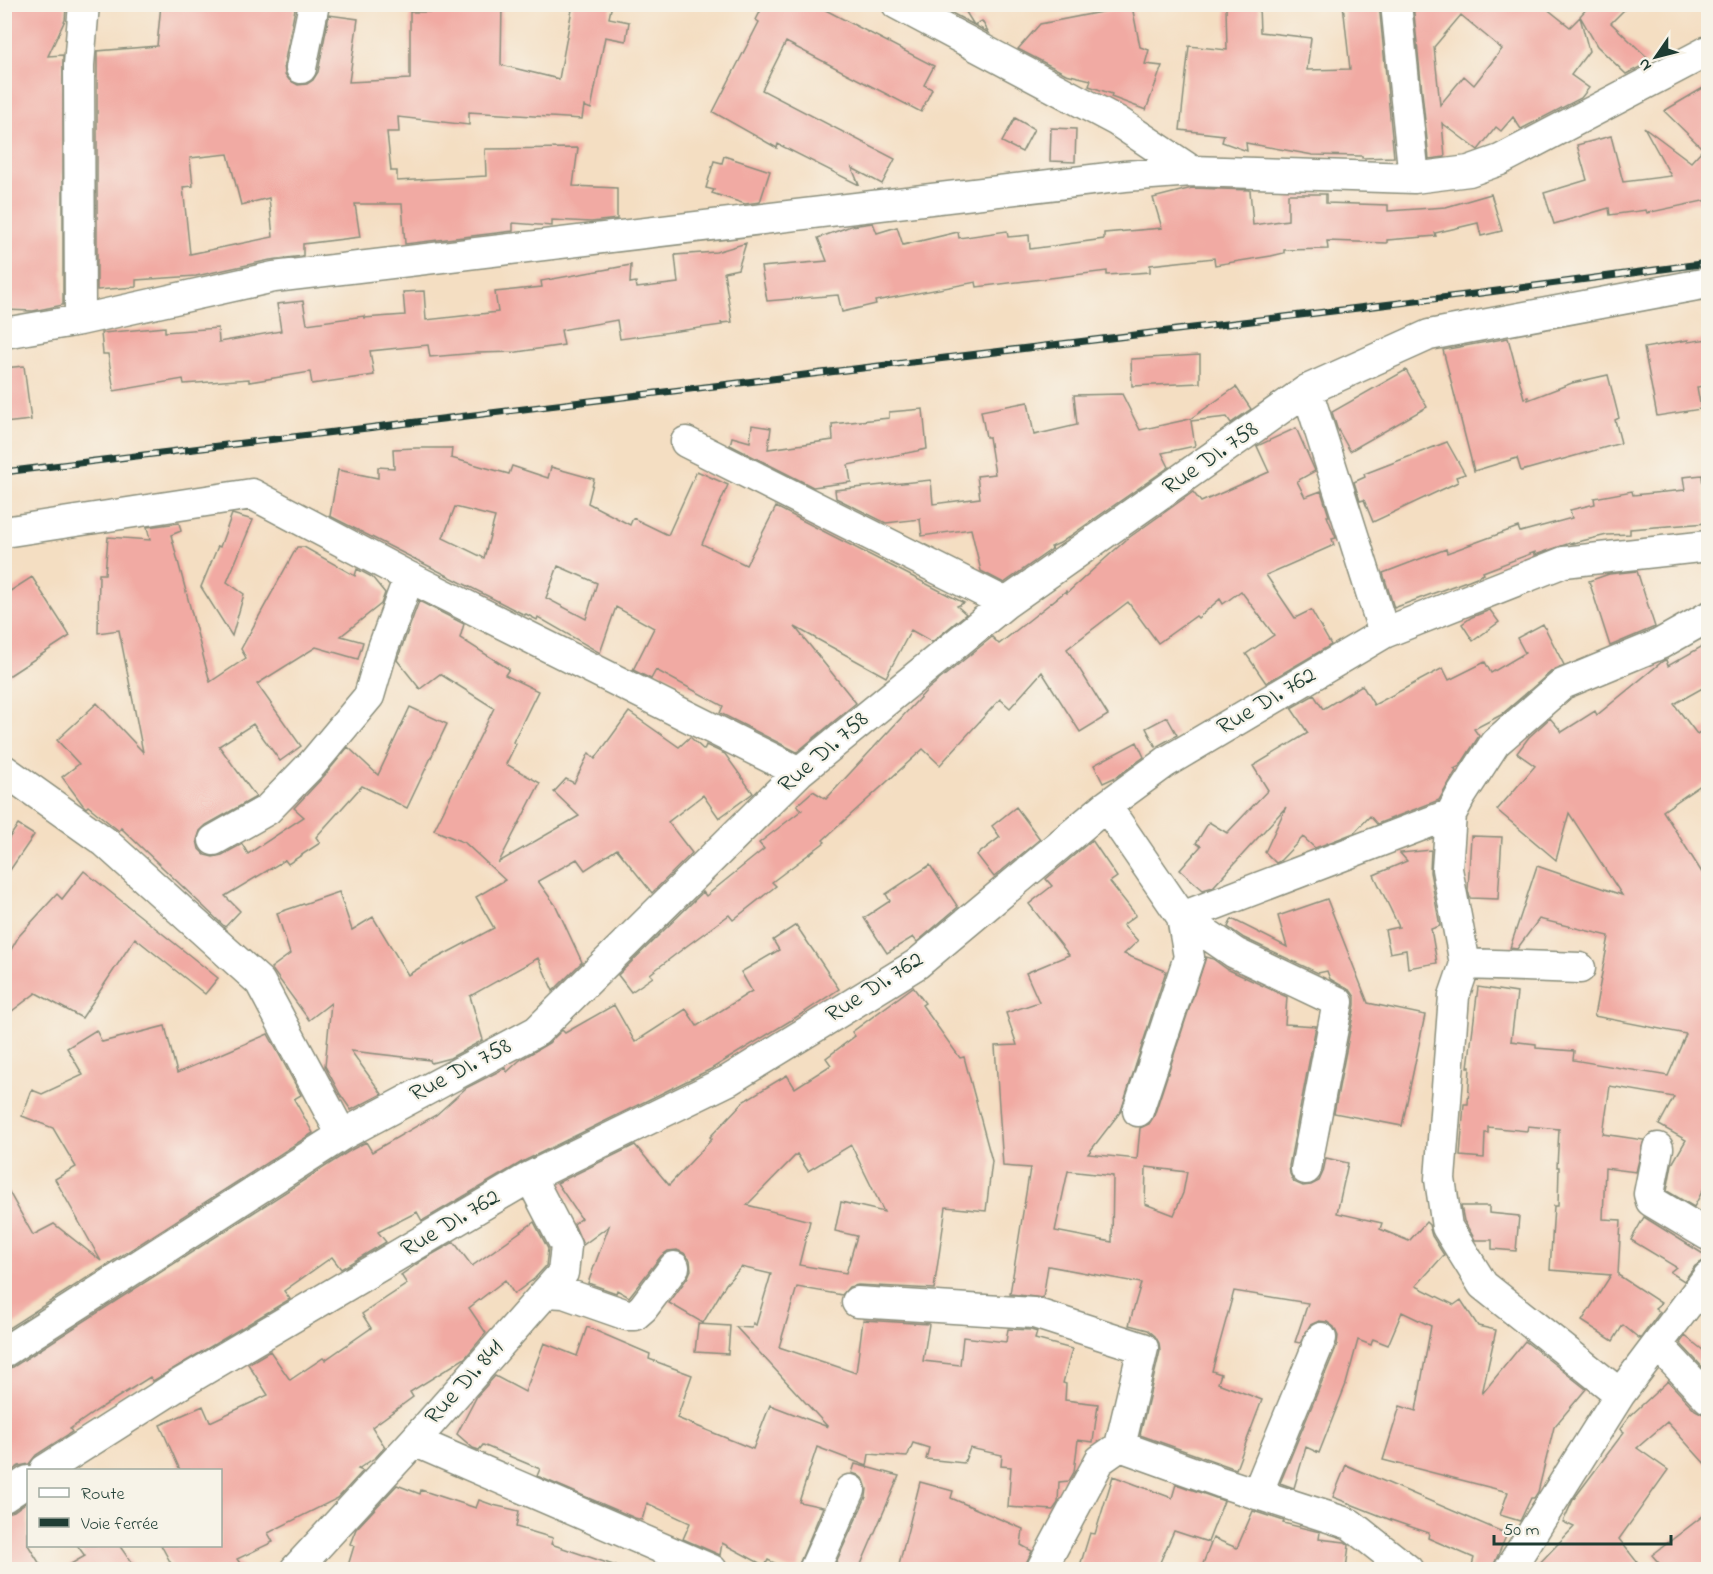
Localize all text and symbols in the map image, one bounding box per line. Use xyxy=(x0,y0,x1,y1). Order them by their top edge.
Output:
north arrow xyxy=(1626,27,1686,87)
text: N xyxy=(1632,53,1658,76)
street label: Rue DI. 758 xyxy=(1156,413,1266,505)
street label: Rue DI. 762 xyxy=(1211,659,1323,745)
street label: Rue DI. 758 xyxy=(771,704,877,802)
street label: Rue DI. 762 xyxy=(819,943,931,1033)
street label: Rue DI. 758 xyxy=(404,1030,518,1112)
street label: Rue DI. 762 xyxy=(395,1181,507,1267)
street label: Rue DI. 841 xyxy=(417,1332,513,1433)
legend xyxy=(27,1469,222,1547)
text: Route xyxy=(81,1482,126,1508)
scale bar xyxy=(1494,1508,1671,1546)
text: Voie ferrée xyxy=(80,1512,159,1538)
text: 50 m xyxy=(1503,1518,1540,1544)

